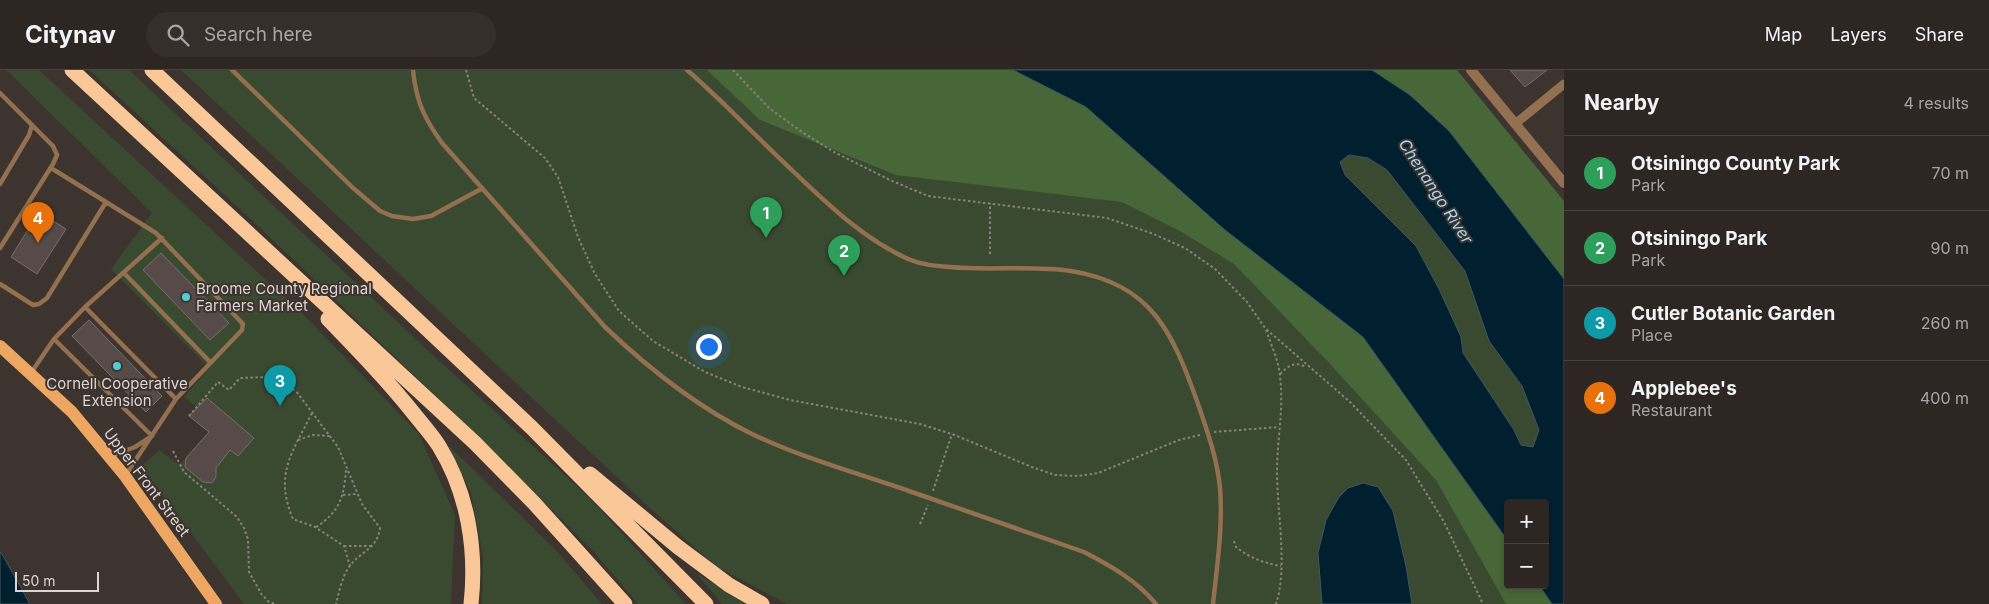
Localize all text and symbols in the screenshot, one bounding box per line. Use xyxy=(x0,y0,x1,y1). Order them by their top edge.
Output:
search box xyxy=(146,12,496,57)
text: Citynav xyxy=(25,20,116,49)
icon: search xyxy=(164,21,192,49)
text: Search here xyxy=(204,23,313,46)
text: Map xyxy=(1765,24,1802,45)
text: Layers xyxy=(1830,24,1887,45)
text: Share xyxy=(1915,24,1964,45)
text: Nearby xyxy=(1584,90,1659,115)
text: 4 results xyxy=(1904,93,1969,113)
water label: Chenango River xyxy=(1395,135,1478,248)
text: Otsiningo County Park xyxy=(1631,152,1840,175)
text: 1 xyxy=(1597,163,1603,183)
text: 70 m xyxy=(1932,163,1969,183)
text: Park xyxy=(1631,175,1665,195)
pin: 1 xyxy=(750,197,782,238)
pin: 4 xyxy=(22,202,54,243)
text: Otsiningo Park xyxy=(1631,227,1767,250)
pin: 2 xyxy=(828,235,860,276)
text: 2 xyxy=(1595,238,1605,258)
text: 90 m xyxy=(1930,238,1969,258)
text: Park xyxy=(1631,250,1665,270)
place label: Broome County Regional Farmers Market xyxy=(196,279,372,315)
marker: Broome County Regional Farmers Market xyxy=(180,291,192,303)
text: Cutler Botanic Garden xyxy=(1631,302,1835,325)
text: 3 xyxy=(1595,313,1605,333)
text: 260 m xyxy=(1921,313,1969,333)
text: Place xyxy=(1631,325,1673,345)
your location xyxy=(696,334,722,360)
marker: Cornell Cooperative Extension xyxy=(111,360,123,372)
pin: 3 xyxy=(264,365,296,406)
place label: Cornell Cooperative Extension xyxy=(46,374,188,410)
text: Applebee's xyxy=(1631,377,1737,400)
text: 4 xyxy=(1595,388,1605,408)
text: 400 m xyxy=(1920,388,1969,408)
text: Restaurant xyxy=(1631,400,1712,420)
street label: Upper Front Street xyxy=(100,424,194,540)
map controls xyxy=(1504,499,1549,589)
button: + xyxy=(1504,499,1549,544)
button: − xyxy=(1504,544,1549,589)
scale bar xyxy=(15,569,99,592)
text: 50 m xyxy=(22,572,56,589)

